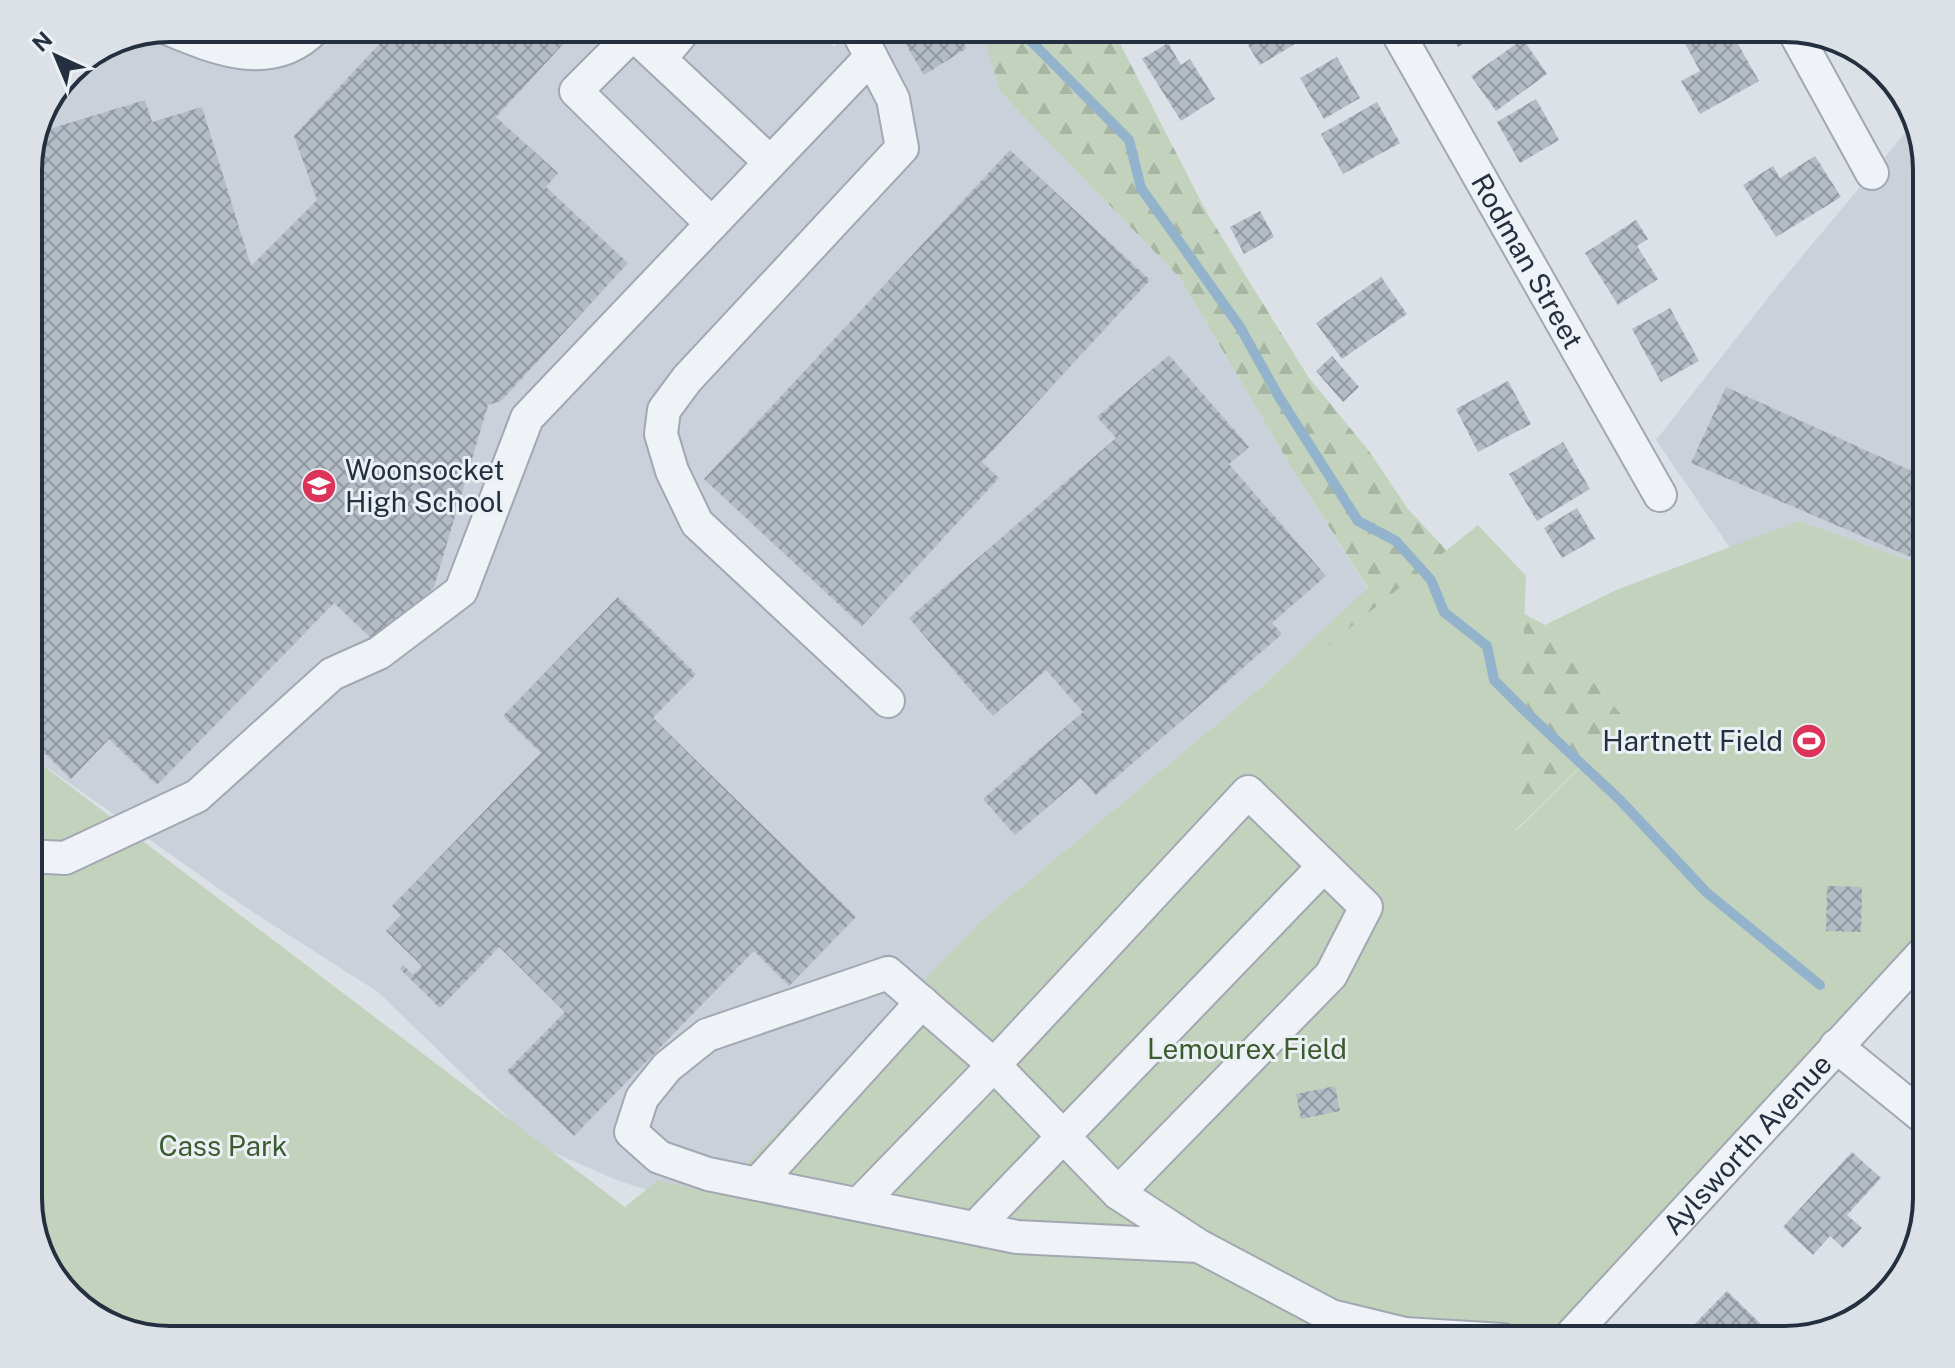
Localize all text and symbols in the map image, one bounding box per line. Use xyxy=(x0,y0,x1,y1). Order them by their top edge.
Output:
north arrow xyxy=(16,16,96,96)
text: N xyxy=(27,26,57,57)
street label: Rodman Street xyxy=(1465,168,1590,354)
place label: Woonsocket High School xyxy=(345,453,504,518)
school or university icon: Woonsocket High School xyxy=(300,467,338,505)
sports icon: Hartnett Field xyxy=(1790,722,1828,760)
place label: Hartnett Field xyxy=(1602,724,1783,757)
park label: Lemourex Field xyxy=(1147,1032,1347,1065)
street label: Aylsworth Avenue xyxy=(1656,1047,1838,1241)
park label: Cass Park xyxy=(158,1129,288,1162)

